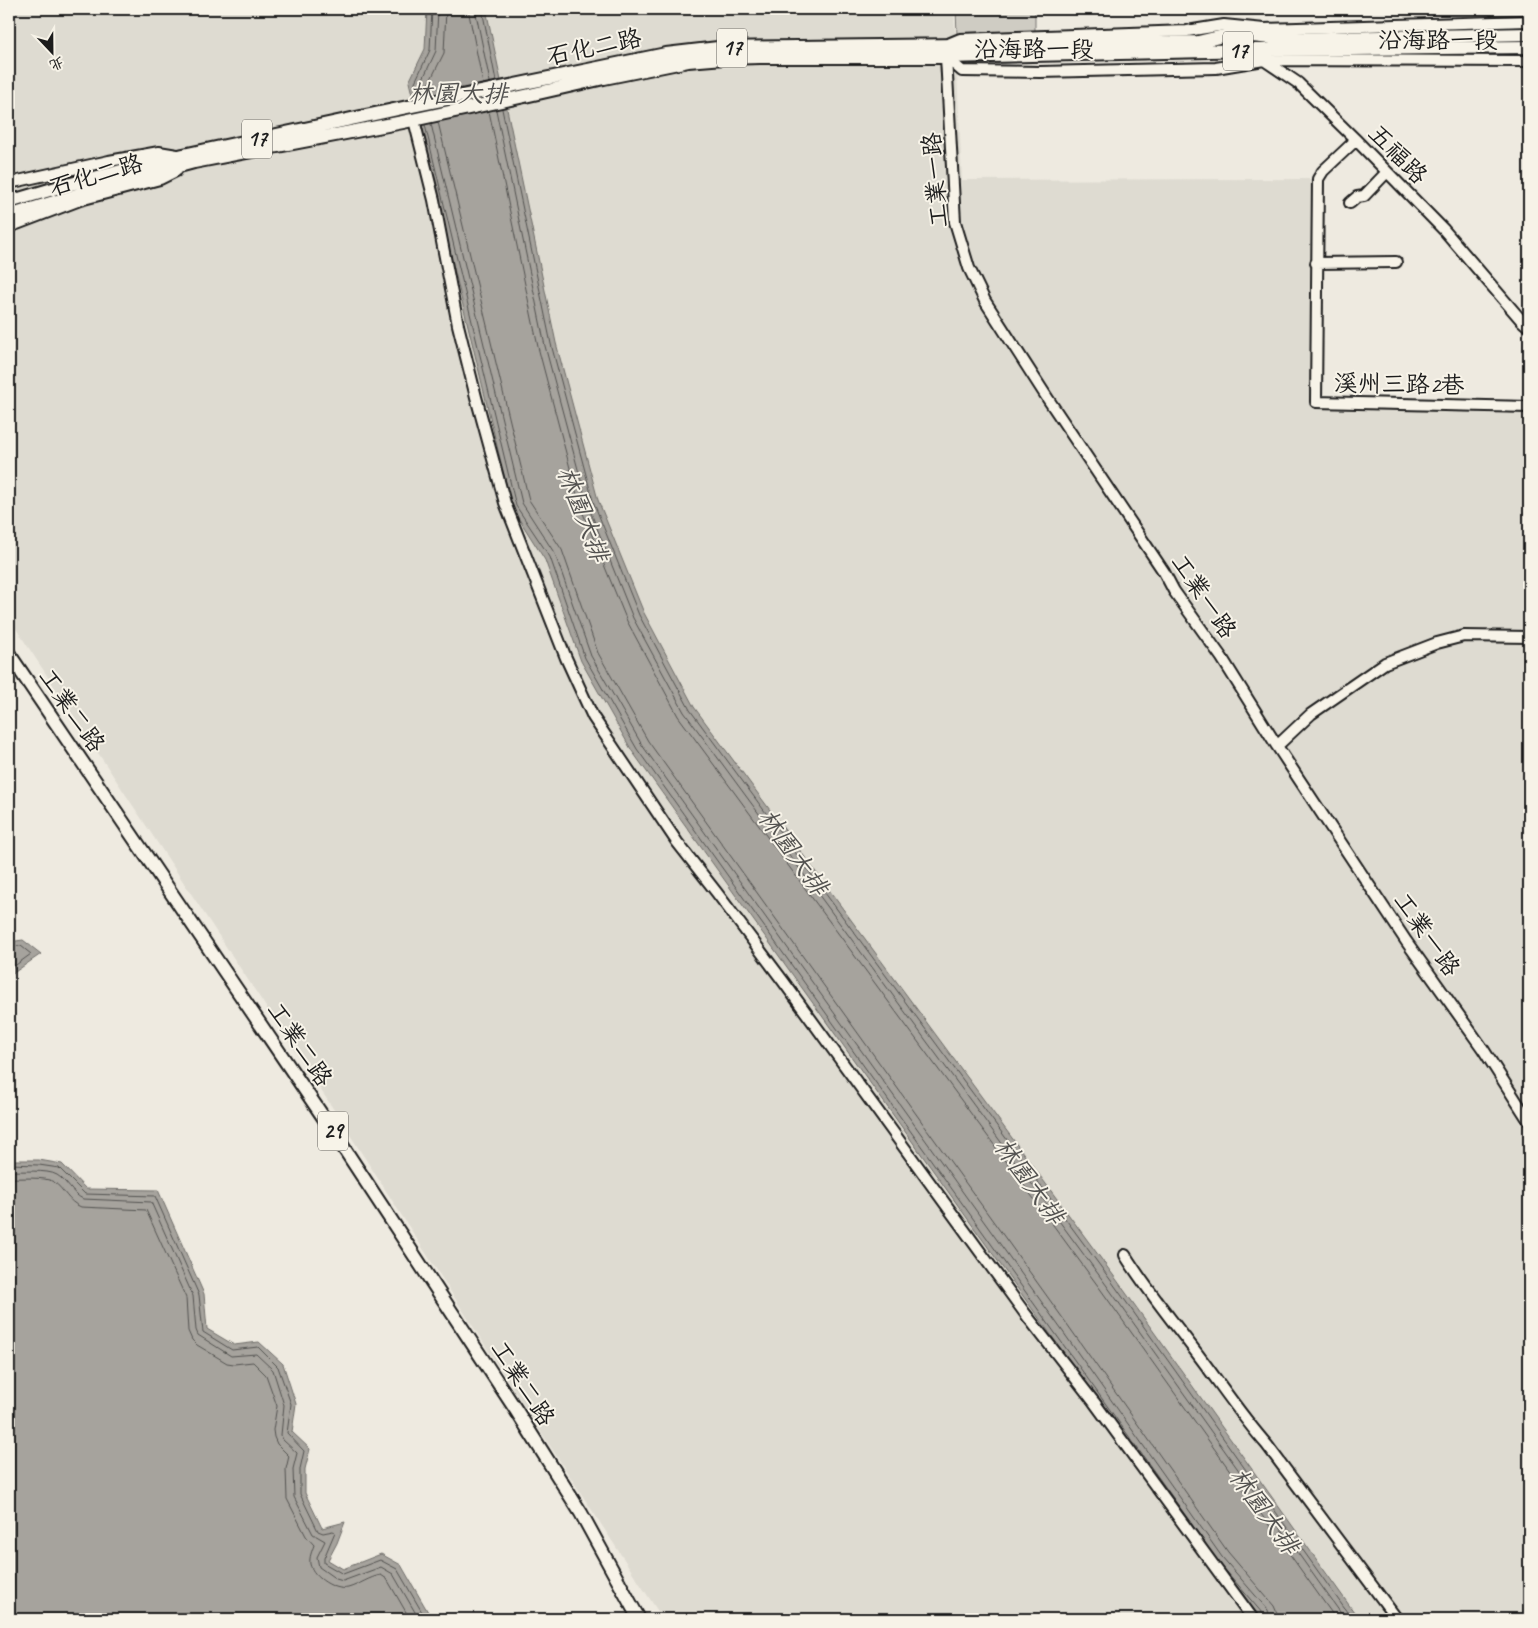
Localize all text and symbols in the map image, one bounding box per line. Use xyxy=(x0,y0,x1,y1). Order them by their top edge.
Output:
street label: 石化二路 xyxy=(544,22,644,72)
street label: 沿海路一段 xyxy=(1378,25,1498,55)
north arrow xyxy=(28,28,78,78)
road number: 17 xyxy=(717,28,747,68)
road number: 17 xyxy=(1223,31,1253,70)
street label: 沿海路一段 xyxy=(974,34,1094,64)
text: 北 xyxy=(47,53,66,74)
water label: 林園大排 xyxy=(408,78,510,110)
street label: 五福路 xyxy=(1362,118,1434,190)
road number: 17 xyxy=(242,120,272,158)
street label: 工業一路 xyxy=(916,131,954,229)
street label: 石化二路 xyxy=(46,147,146,203)
street label: 溪州三路2巷 xyxy=(1333,368,1465,400)
water label: 林園大排 xyxy=(550,462,617,568)
street label: 工業一路 xyxy=(1165,548,1243,644)
street label: 工業二路 xyxy=(32,662,112,758)
water label: 林園大排 xyxy=(751,802,837,903)
street label: 工業一路 xyxy=(1387,886,1467,982)
street label: 工業二路 xyxy=(261,996,339,1092)
road number: 29 xyxy=(318,1112,348,1150)
water label: 林園大排 xyxy=(987,1131,1073,1232)
street label: 工業二路 xyxy=(484,1335,562,1431)
water label: 林園大排 xyxy=(1222,1461,1308,1562)

